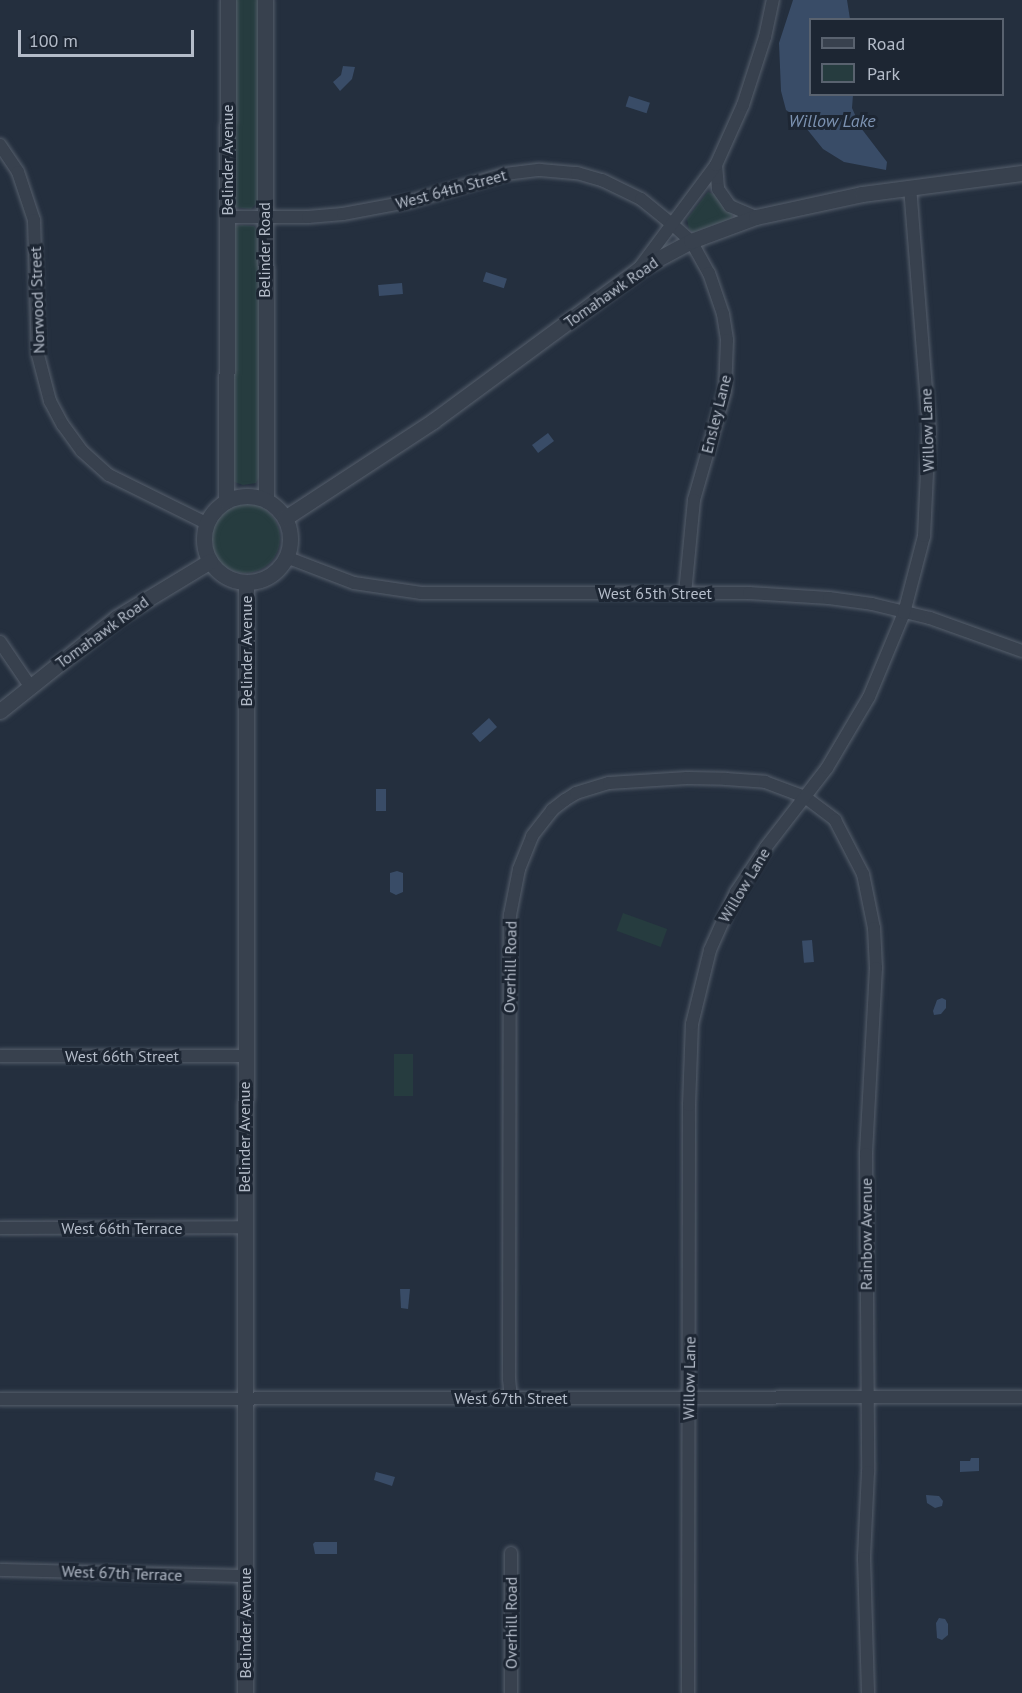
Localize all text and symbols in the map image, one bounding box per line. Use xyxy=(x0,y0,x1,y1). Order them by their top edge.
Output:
scale bar xyxy=(21,18,196,56)
legend xyxy=(809,18,1004,96)
text: 100 m xyxy=(29,29,78,52)
text: Road xyxy=(867,32,905,55)
text: Park xyxy=(867,62,900,85)
street label: Belinder Avenue xyxy=(217,104,237,216)
water label: Willow Lake xyxy=(788,110,876,132)
street label: West 64th Street xyxy=(394,165,508,213)
street label: Belinder Road xyxy=(254,202,274,298)
street label: Norwood Street xyxy=(26,246,48,354)
street label: Tomahawk Road xyxy=(560,252,662,332)
street label: Ensley Lane xyxy=(697,372,735,456)
street label: Willow Lane xyxy=(916,388,938,472)
street label: West 65th Street xyxy=(598,583,712,603)
street label: Tomahawk Road xyxy=(52,592,152,672)
street label: Belinder Avenue xyxy=(236,595,256,707)
street label: Willow Lane xyxy=(714,844,774,926)
street label: Overhill Road xyxy=(500,921,520,1013)
street label: West 66th Street xyxy=(65,1046,179,1066)
street label: Belinder Avenue xyxy=(234,1081,254,1193)
street label: Rainbow Avenue xyxy=(856,1177,876,1291)
street label: West 66th Terrace xyxy=(61,1218,183,1238)
street label: Willow Lane xyxy=(679,1336,699,1420)
street label: West 67th Street xyxy=(454,1388,568,1408)
street label: West 67th Terrace xyxy=(61,1561,183,1585)
street label: Belinder Avenue xyxy=(235,1567,255,1679)
street label: Overhill Road xyxy=(501,1577,521,1669)

